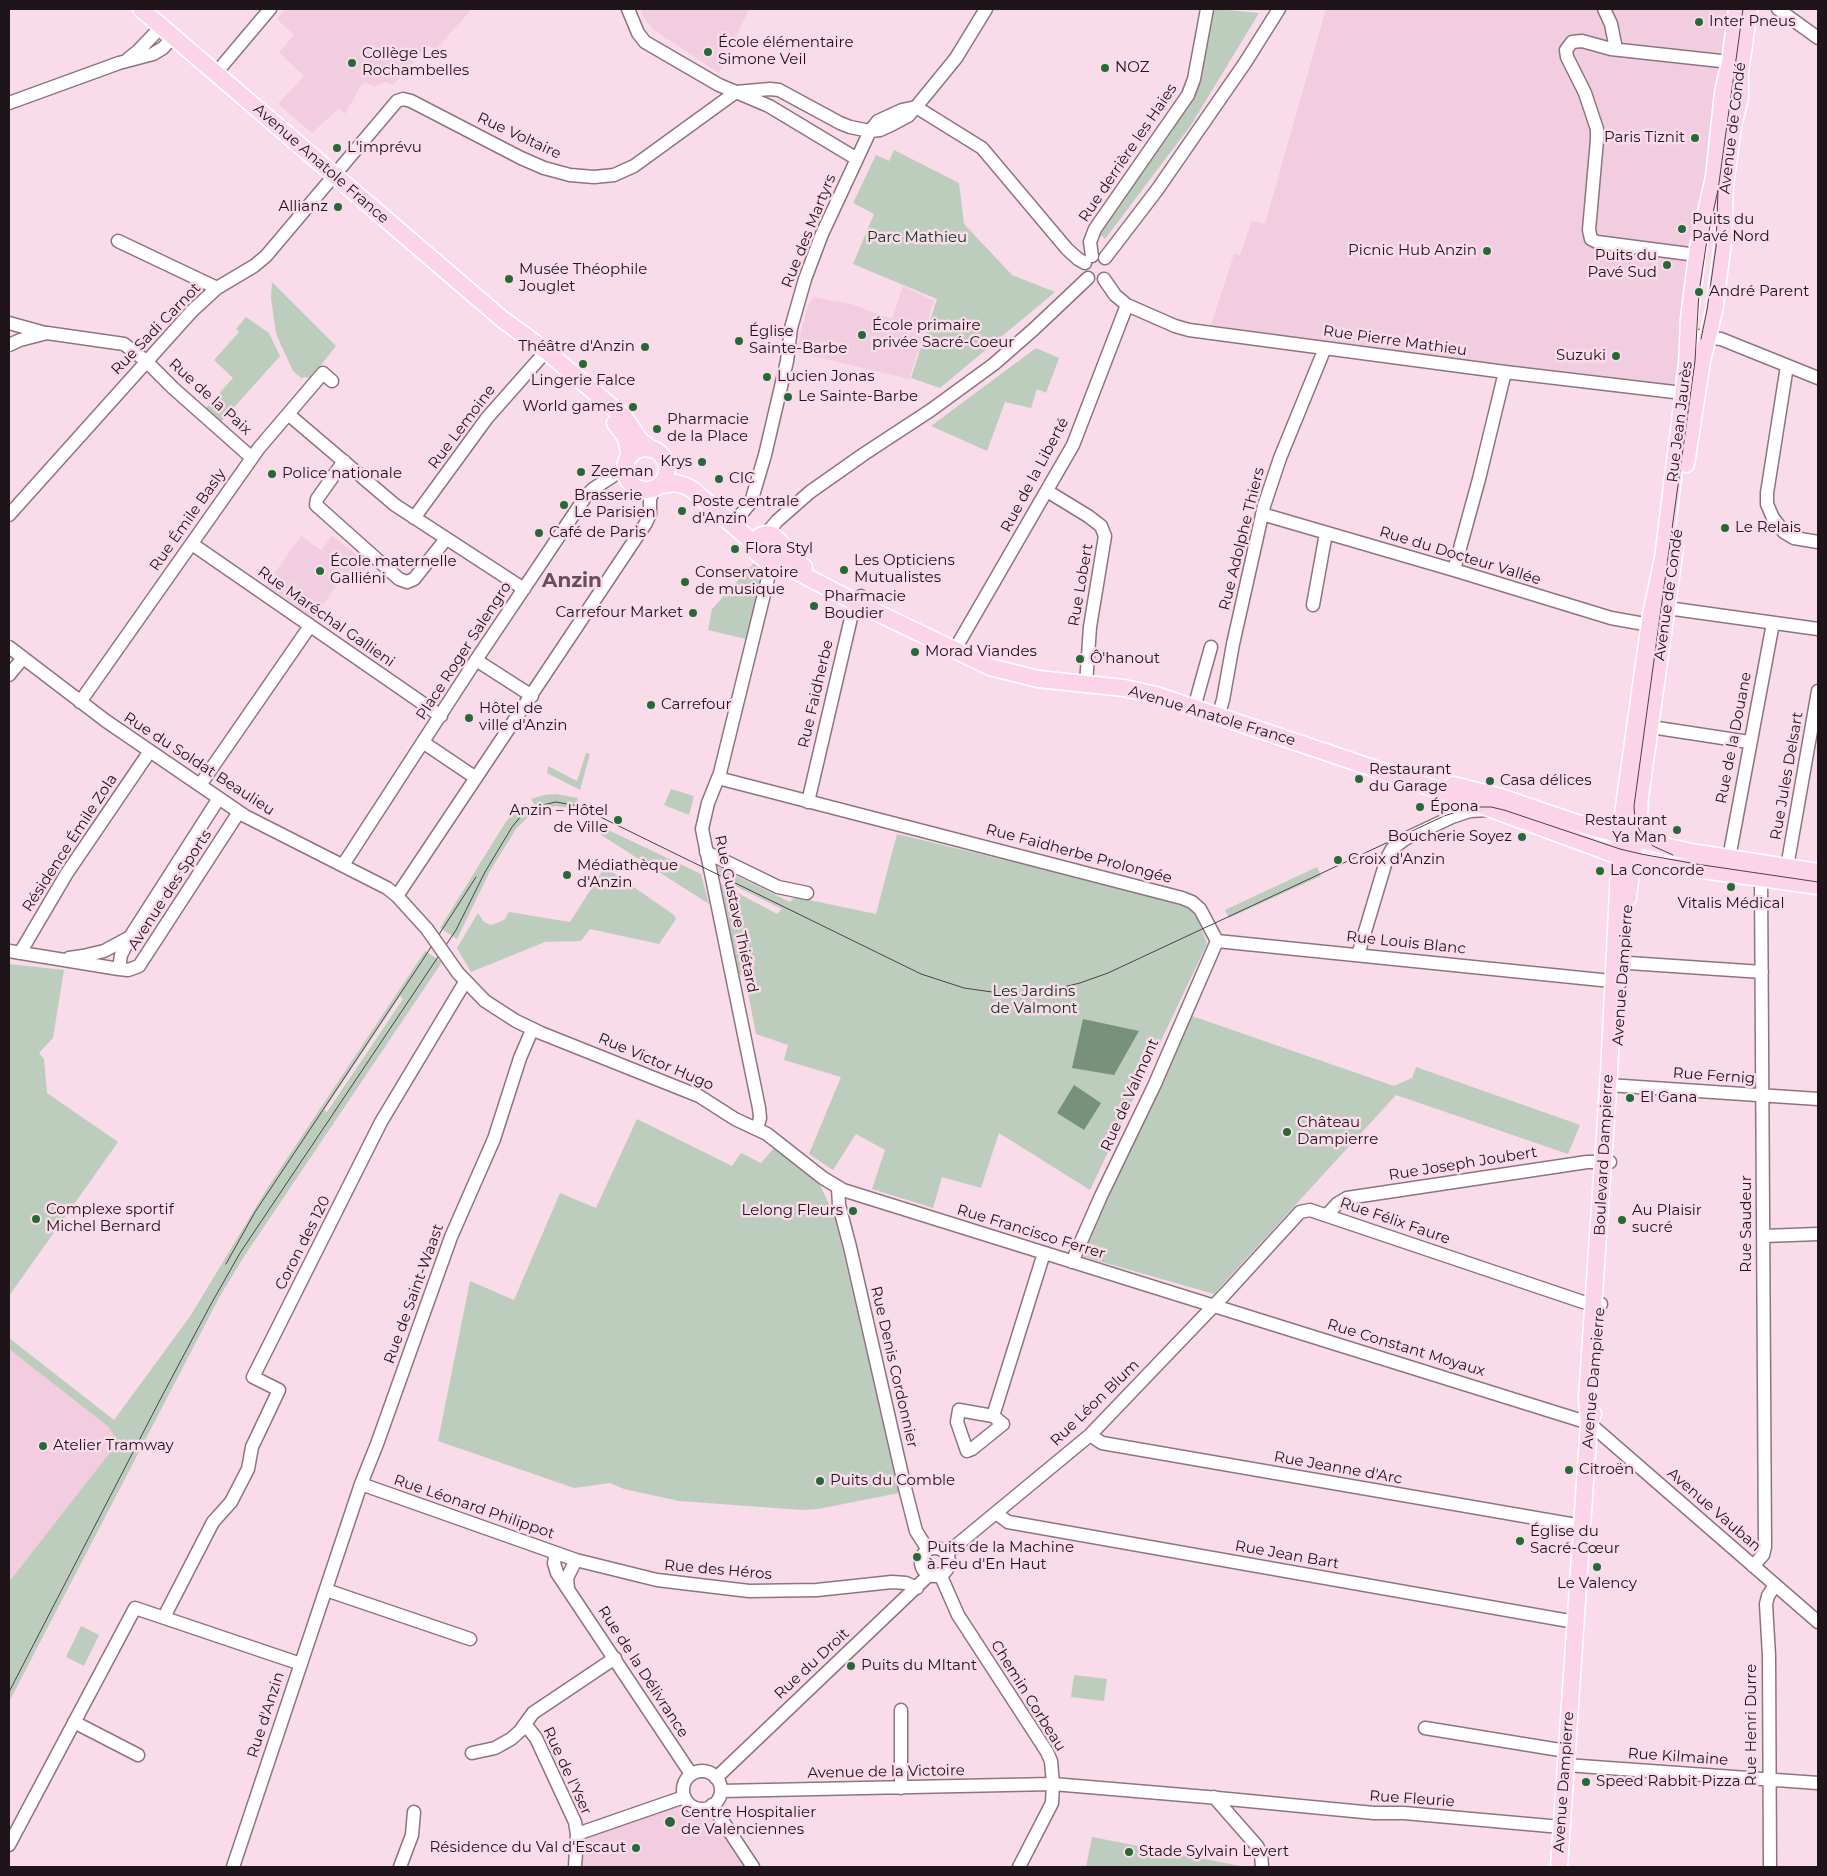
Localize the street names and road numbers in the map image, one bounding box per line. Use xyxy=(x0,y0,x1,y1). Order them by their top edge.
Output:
street label: Avenue de Condé xyxy=(1716,61,1750,195)
street label: Rue derrière les Haies xyxy=(1075,81,1181,225)
street label: Avenue Anatole France xyxy=(250,100,392,228)
street label: Rue Voltaire xyxy=(474,109,564,163)
street label: Rue des Martyrs xyxy=(778,172,840,290)
street label: Rue Sadi Carnot xyxy=(107,279,205,379)
street label: Rue Pierre Mathieu xyxy=(1322,322,1468,360)
street label: Rue de la Paix xyxy=(165,355,255,439)
street label: Rue Jean Jaurès xyxy=(1664,360,1696,484)
street label: Rue Lemoine xyxy=(425,382,499,472)
street label: Rue de la Liberté xyxy=(997,415,1073,535)
street label: Rue Émile Basly xyxy=(146,465,230,575)
street label: Rue Adolphe Thiers xyxy=(1216,466,1268,612)
street label: Rue du Docteur Vallée xyxy=(1377,523,1543,589)
street label: Avenue de Condé xyxy=(1651,528,1687,662)
street label: Rue Lobert xyxy=(1065,542,1097,628)
street label: Rue Maréchal Gallieni xyxy=(254,563,398,671)
street label: Place Roger Salengro xyxy=(413,578,515,724)
street label: Rue Faidherbe xyxy=(795,638,837,750)
street label: Rue de la Douane xyxy=(1712,671,1756,805)
street label: Avenue Anatole France xyxy=(1126,682,1298,750)
street label: Rue du Soldat Beaulieu xyxy=(120,709,278,819)
street label: Rue Jules Delsart xyxy=(1767,711,1807,841)
street label: Résidence Émile Zola xyxy=(19,771,121,915)
street label: Rue Faidherbe Prolongée xyxy=(984,820,1174,888)
street label: Avenue des Sports xyxy=(124,827,216,953)
street label: Rue Gustave Thiétard xyxy=(710,833,762,995)
street label: Avenue Dampierre xyxy=(1609,904,1637,1046)
street label: Rue Louis Blanc xyxy=(1345,928,1467,958)
street label: Rue Victor Hugo xyxy=(596,1030,716,1094)
street label: Rue de Valmont xyxy=(1097,1036,1163,1154)
street label: Rue Fernig xyxy=(1672,1064,1756,1088)
street label: Boulevard Dampierre xyxy=(1591,1074,1617,1236)
street label: Rue Joseph Joubert xyxy=(1388,1143,1538,1185)
street label: Rue Saudeur xyxy=(1738,1175,1756,1273)
street label: Coron des 120 xyxy=(272,1193,334,1293)
street label: Rue Félix Faure xyxy=(1338,1194,1452,1248)
street label: Rue Francisco Ferrer xyxy=(955,1201,1107,1263)
street label: Rue de Saint-Waast xyxy=(380,1222,448,1366)
street label: Rue Denis Cordonnier xyxy=(867,1284,921,1450)
street label: Avenue Dampierre xyxy=(1579,1307,1609,1449)
street label: Rue Constant Moyaux xyxy=(1325,1315,1487,1381)
street label: Rue Léon Blum xyxy=(1047,1356,1143,1450)
street label: Rue Jeanne d'Arc xyxy=(1272,1448,1404,1488)
street label: Avenue Vauban xyxy=(1663,1464,1765,1556)
street label: Rue Léonard Philippot xyxy=(391,1471,557,1543)
street label: Rue Jean Bart xyxy=(1233,1537,1341,1573)
street label: Rue des Héros xyxy=(663,1556,773,1584)
street label: Rue de la Délivrance xyxy=(594,1603,692,1741)
street label: Rue du Droit xyxy=(771,1625,853,1703)
street label: Chemin Corbeau xyxy=(987,1637,1069,1755)
street label: Rue Henri Durre xyxy=(1743,1664,1761,1786)
street label: Rue d'Anzin xyxy=(244,1670,288,1760)
street label: Avenue Dampierre xyxy=(1550,1711,1578,1853)
street label: Rue de l'Yser xyxy=(539,1724,595,1818)
street label: Rue Kilmaine xyxy=(1627,1745,1729,1769)
street label: Avenue de la Victoire xyxy=(807,1762,965,1782)
street label: Rue Fleurie xyxy=(1369,1787,1455,1811)

